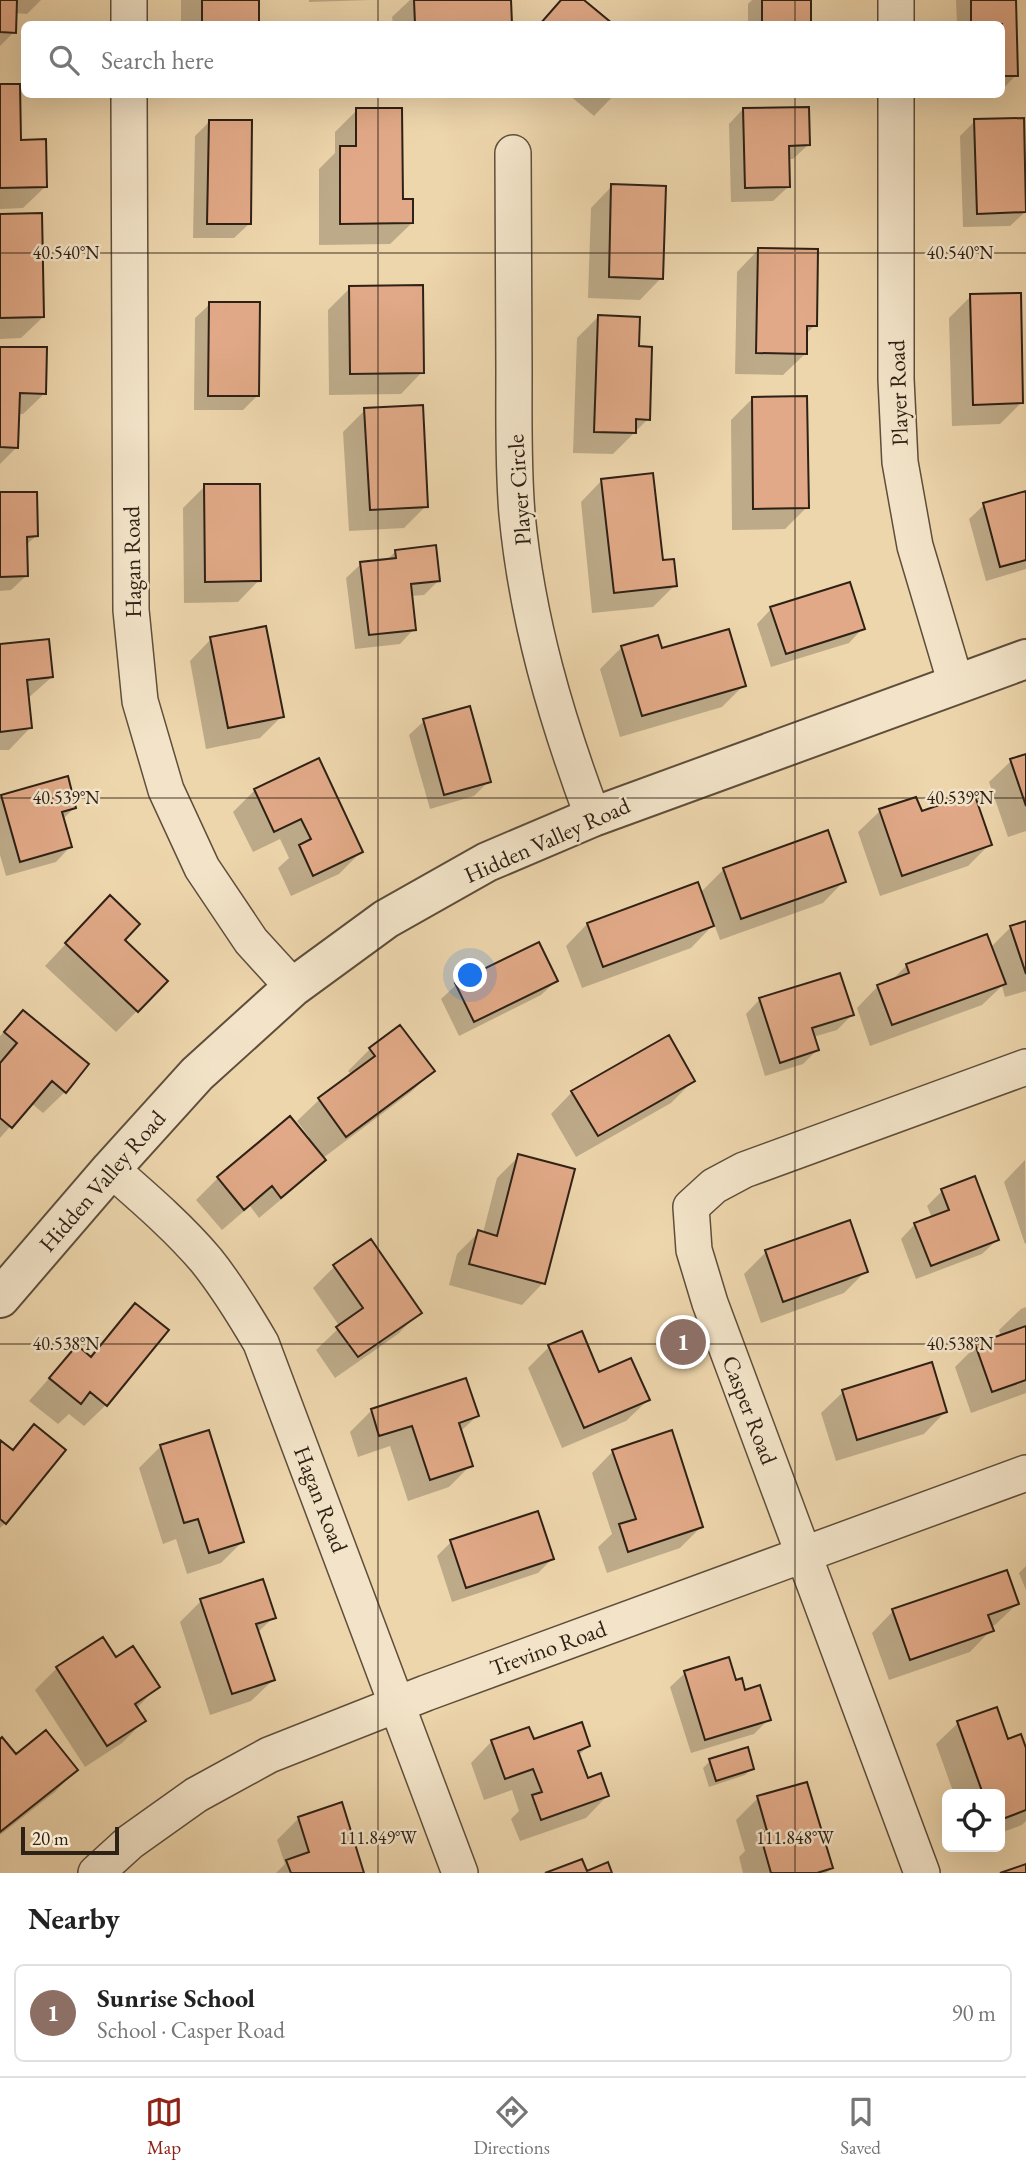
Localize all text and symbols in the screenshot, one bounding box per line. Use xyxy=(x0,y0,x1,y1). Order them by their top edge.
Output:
search box xyxy=(21,21,1005,98)
icon: search xyxy=(45,41,83,79)
text: Search here xyxy=(101,43,214,77)
text: 40.540°N xyxy=(33,241,100,264)
text: 40.540°N xyxy=(927,241,994,264)
street label: Player Road xyxy=(881,339,915,447)
street label: Player Circle xyxy=(500,433,538,547)
street label: Hagan Road xyxy=(116,505,148,618)
text: 40.539°N xyxy=(33,786,100,809)
text: 40.539°N xyxy=(927,786,994,809)
street label: Hidden Valley Road xyxy=(459,790,635,890)
your location xyxy=(453,958,487,992)
street label: Hidden Valley Road xyxy=(32,1104,172,1258)
pin: 1 xyxy=(660,1316,706,1368)
text: 40.538°N xyxy=(33,1332,100,1355)
text: 40.538°N xyxy=(927,1332,994,1355)
street label: Casper Road xyxy=(716,1351,785,1469)
street label: Hagan Road xyxy=(287,1441,355,1557)
street label: Trevino Road xyxy=(486,1613,611,1683)
map controls xyxy=(942,1789,1005,1852)
button: locate xyxy=(942,1789,1005,1852)
scale bar xyxy=(21,1824,119,1856)
text: 20 m xyxy=(32,1826,69,1851)
text: 111.849°W xyxy=(339,1826,417,1849)
text: 111.848°W xyxy=(756,1826,834,1849)
text: Nearby xyxy=(28,1899,120,1938)
text: Sunrise School xyxy=(97,1981,255,2015)
text: 1 xyxy=(47,1998,59,2028)
text: 90 m xyxy=(951,1998,996,2028)
text: School · Casper Road xyxy=(97,2015,285,2045)
tab: Map xyxy=(145,2093,183,2160)
tab: Directions xyxy=(473,2093,550,2160)
tab: Saved xyxy=(840,2093,881,2160)

